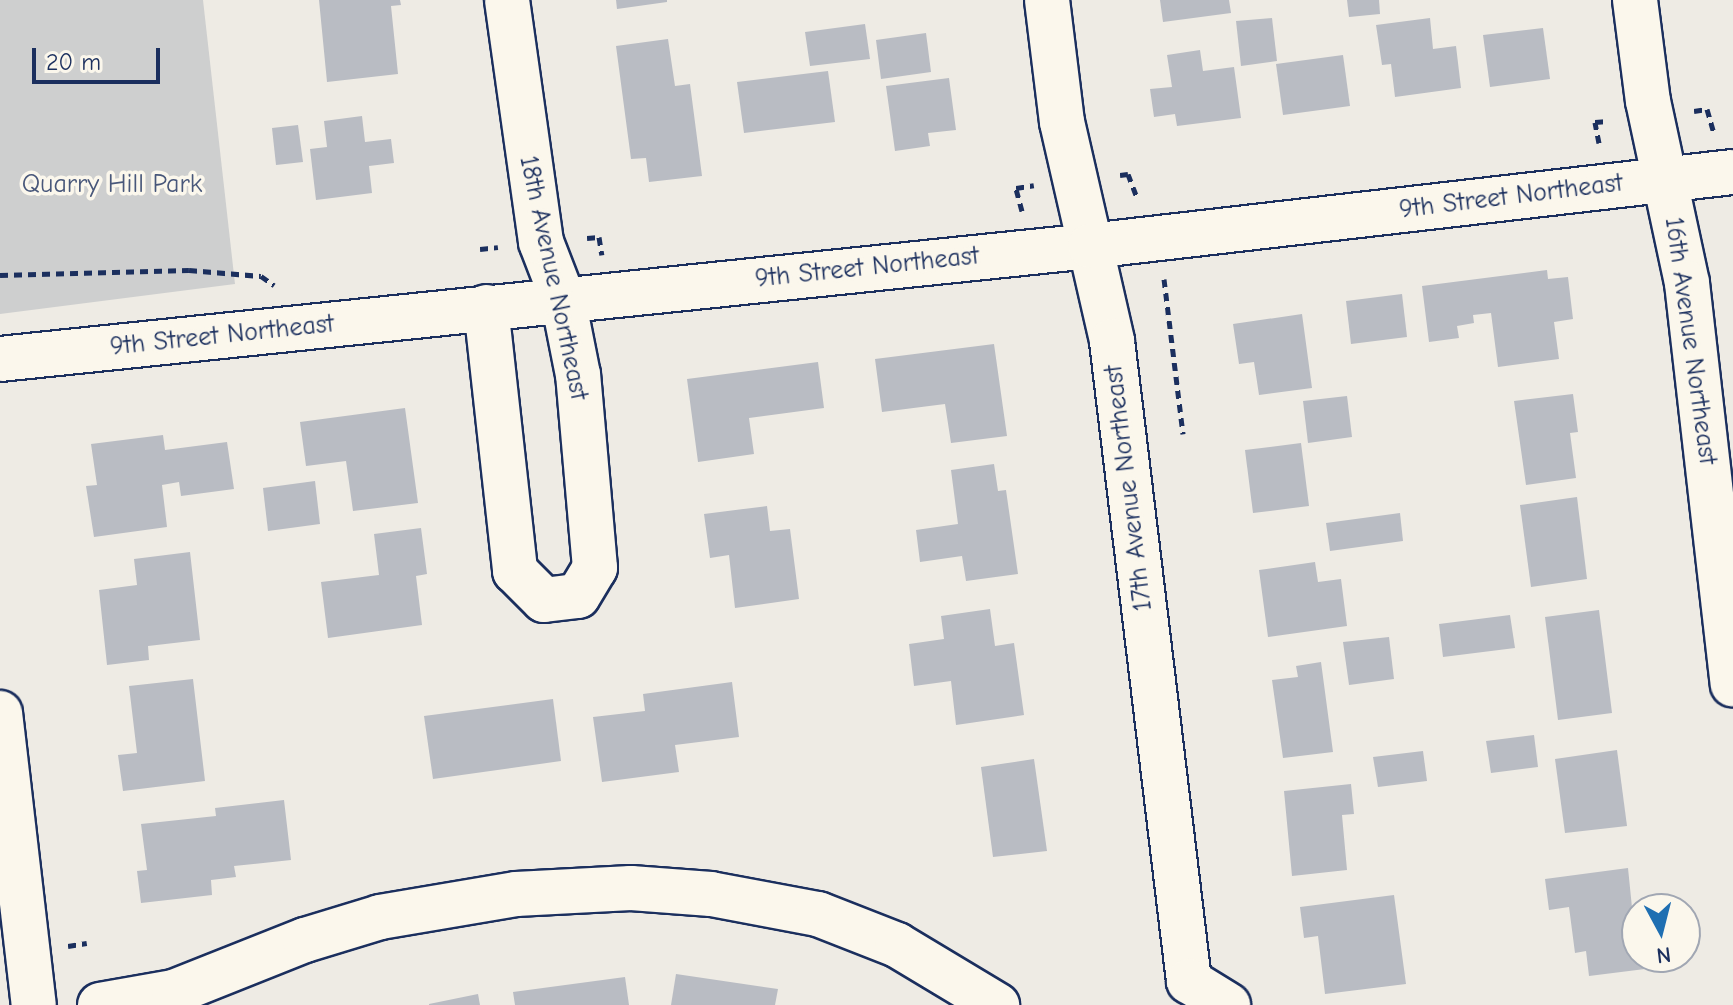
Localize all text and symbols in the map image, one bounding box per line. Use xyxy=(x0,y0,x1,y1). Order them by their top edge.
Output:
scale bar xyxy=(36,32,164,82)
text: 20 m xyxy=(46,48,101,76)
street label: 18th Avenue Northeast xyxy=(512,153,594,403)
street label: 9th Street Northeast xyxy=(1397,168,1625,226)
park label: Quarry Hill Park xyxy=(22,169,202,201)
street label: 16th Avenue Northeast xyxy=(1657,215,1723,467)
street label: 9th Street Northeast xyxy=(754,241,980,295)
street label: 9th Street Northeast xyxy=(109,309,335,363)
street label: 17th Avenue Northeast xyxy=(1098,363,1160,613)
north arrow xyxy=(1621,893,1701,973)
text: N xyxy=(1655,941,1672,969)

